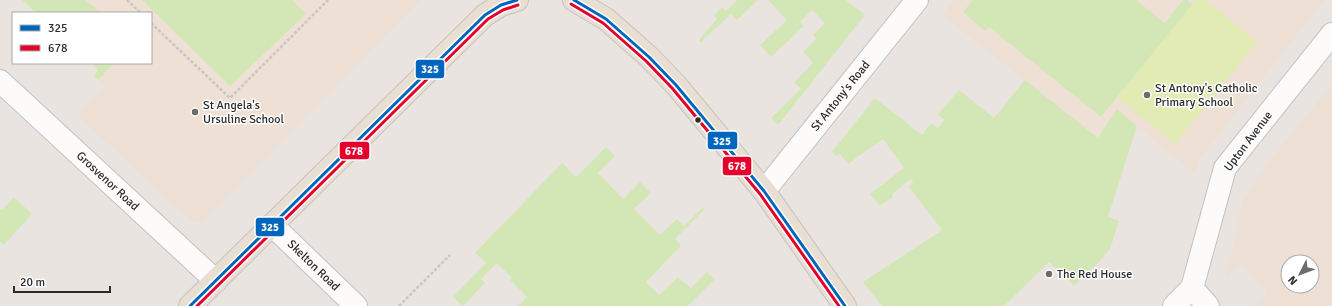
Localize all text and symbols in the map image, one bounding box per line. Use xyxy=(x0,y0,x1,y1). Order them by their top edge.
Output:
legend xyxy=(12,12,152,64)
text: 325 xyxy=(48,21,67,36)
text: 678 xyxy=(48,41,67,56)
street label: St Antony's Road xyxy=(808,58,873,134)
line badge: 325 xyxy=(415,59,445,79)
text: 325 xyxy=(421,63,439,76)
place label: St Antony's Catholic Primary School xyxy=(1155,81,1258,110)
marker: St Antony's Catholic Primary School xyxy=(1142,90,1152,100)
place label: St Angela's Ursuline School xyxy=(203,98,285,127)
marker: St Angela's Ursuline School xyxy=(190,107,200,117)
street label: Upton Avenue xyxy=(1221,108,1276,174)
unlabelled marker xyxy=(693,115,703,125)
line badge: 325 xyxy=(707,131,738,150)
text: 325 xyxy=(713,135,731,148)
line badge: 678 xyxy=(339,141,370,160)
text: 678 xyxy=(345,145,363,158)
street label: Grosvenor Road xyxy=(73,148,142,214)
line badge: 678 xyxy=(722,156,752,176)
text: 678 xyxy=(728,160,746,173)
line badge: 325 xyxy=(255,217,285,237)
text: 325 xyxy=(261,221,279,234)
street label: Skelton Road xyxy=(284,237,343,294)
north arrow xyxy=(1280,254,1320,294)
place label: The Red House xyxy=(1057,267,1132,282)
scale bar xyxy=(14,268,110,294)
marker: The Red House xyxy=(1044,269,1054,279)
text: N xyxy=(1286,273,1300,288)
text: 20 m xyxy=(20,275,45,290)

